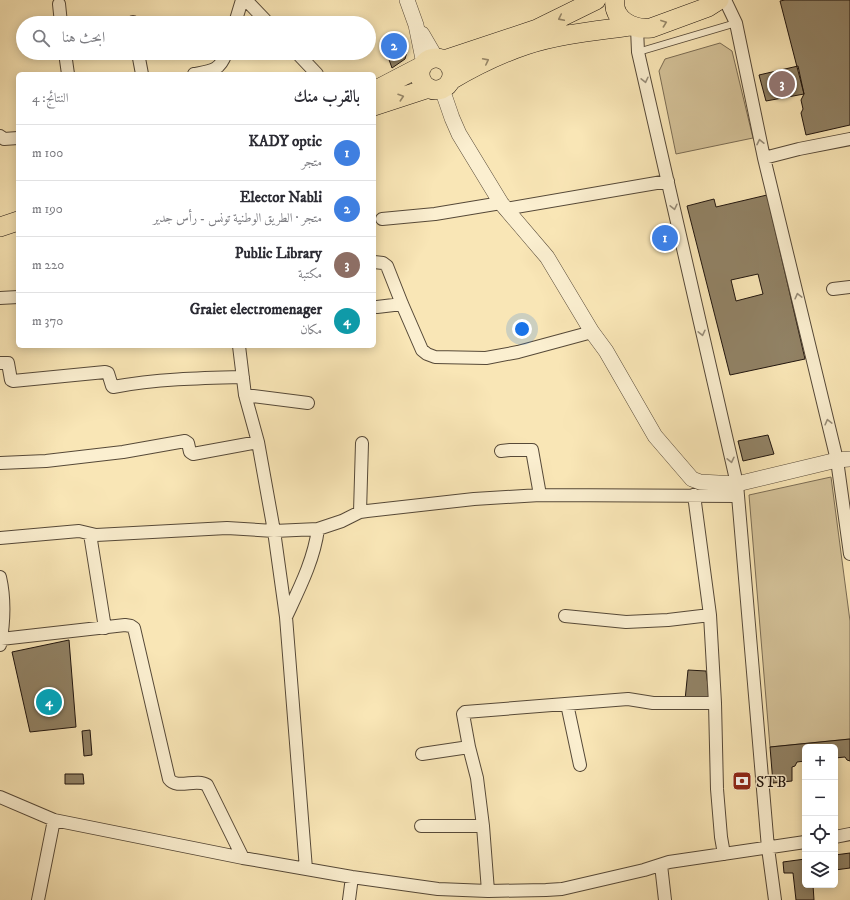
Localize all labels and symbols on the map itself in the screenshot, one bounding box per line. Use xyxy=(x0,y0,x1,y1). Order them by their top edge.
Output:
one-way arrow xyxy=(557,13,565,20)
one-way arrow xyxy=(661,20,668,28)
pin: 2 xyxy=(381,31,407,61)
one-way arrow xyxy=(481,58,489,66)
pin: 3 xyxy=(769,69,795,99)
one-way arrow xyxy=(640,77,648,83)
one-way arrow xyxy=(398,93,405,102)
one-way arrow xyxy=(757,139,765,146)
one-way arrow xyxy=(669,203,677,210)
pin: 1 xyxy=(652,223,678,253)
one-way arrow xyxy=(794,293,802,299)
your location xyxy=(512,319,532,339)
one-way arrow xyxy=(698,330,706,337)
one-way arrow xyxy=(825,419,833,426)
one-way arrow xyxy=(727,457,735,463)
pin: 4 xyxy=(36,687,62,717)
bank icon: STB xyxy=(731,770,753,792)
place label: STB xyxy=(756,772,787,792)

